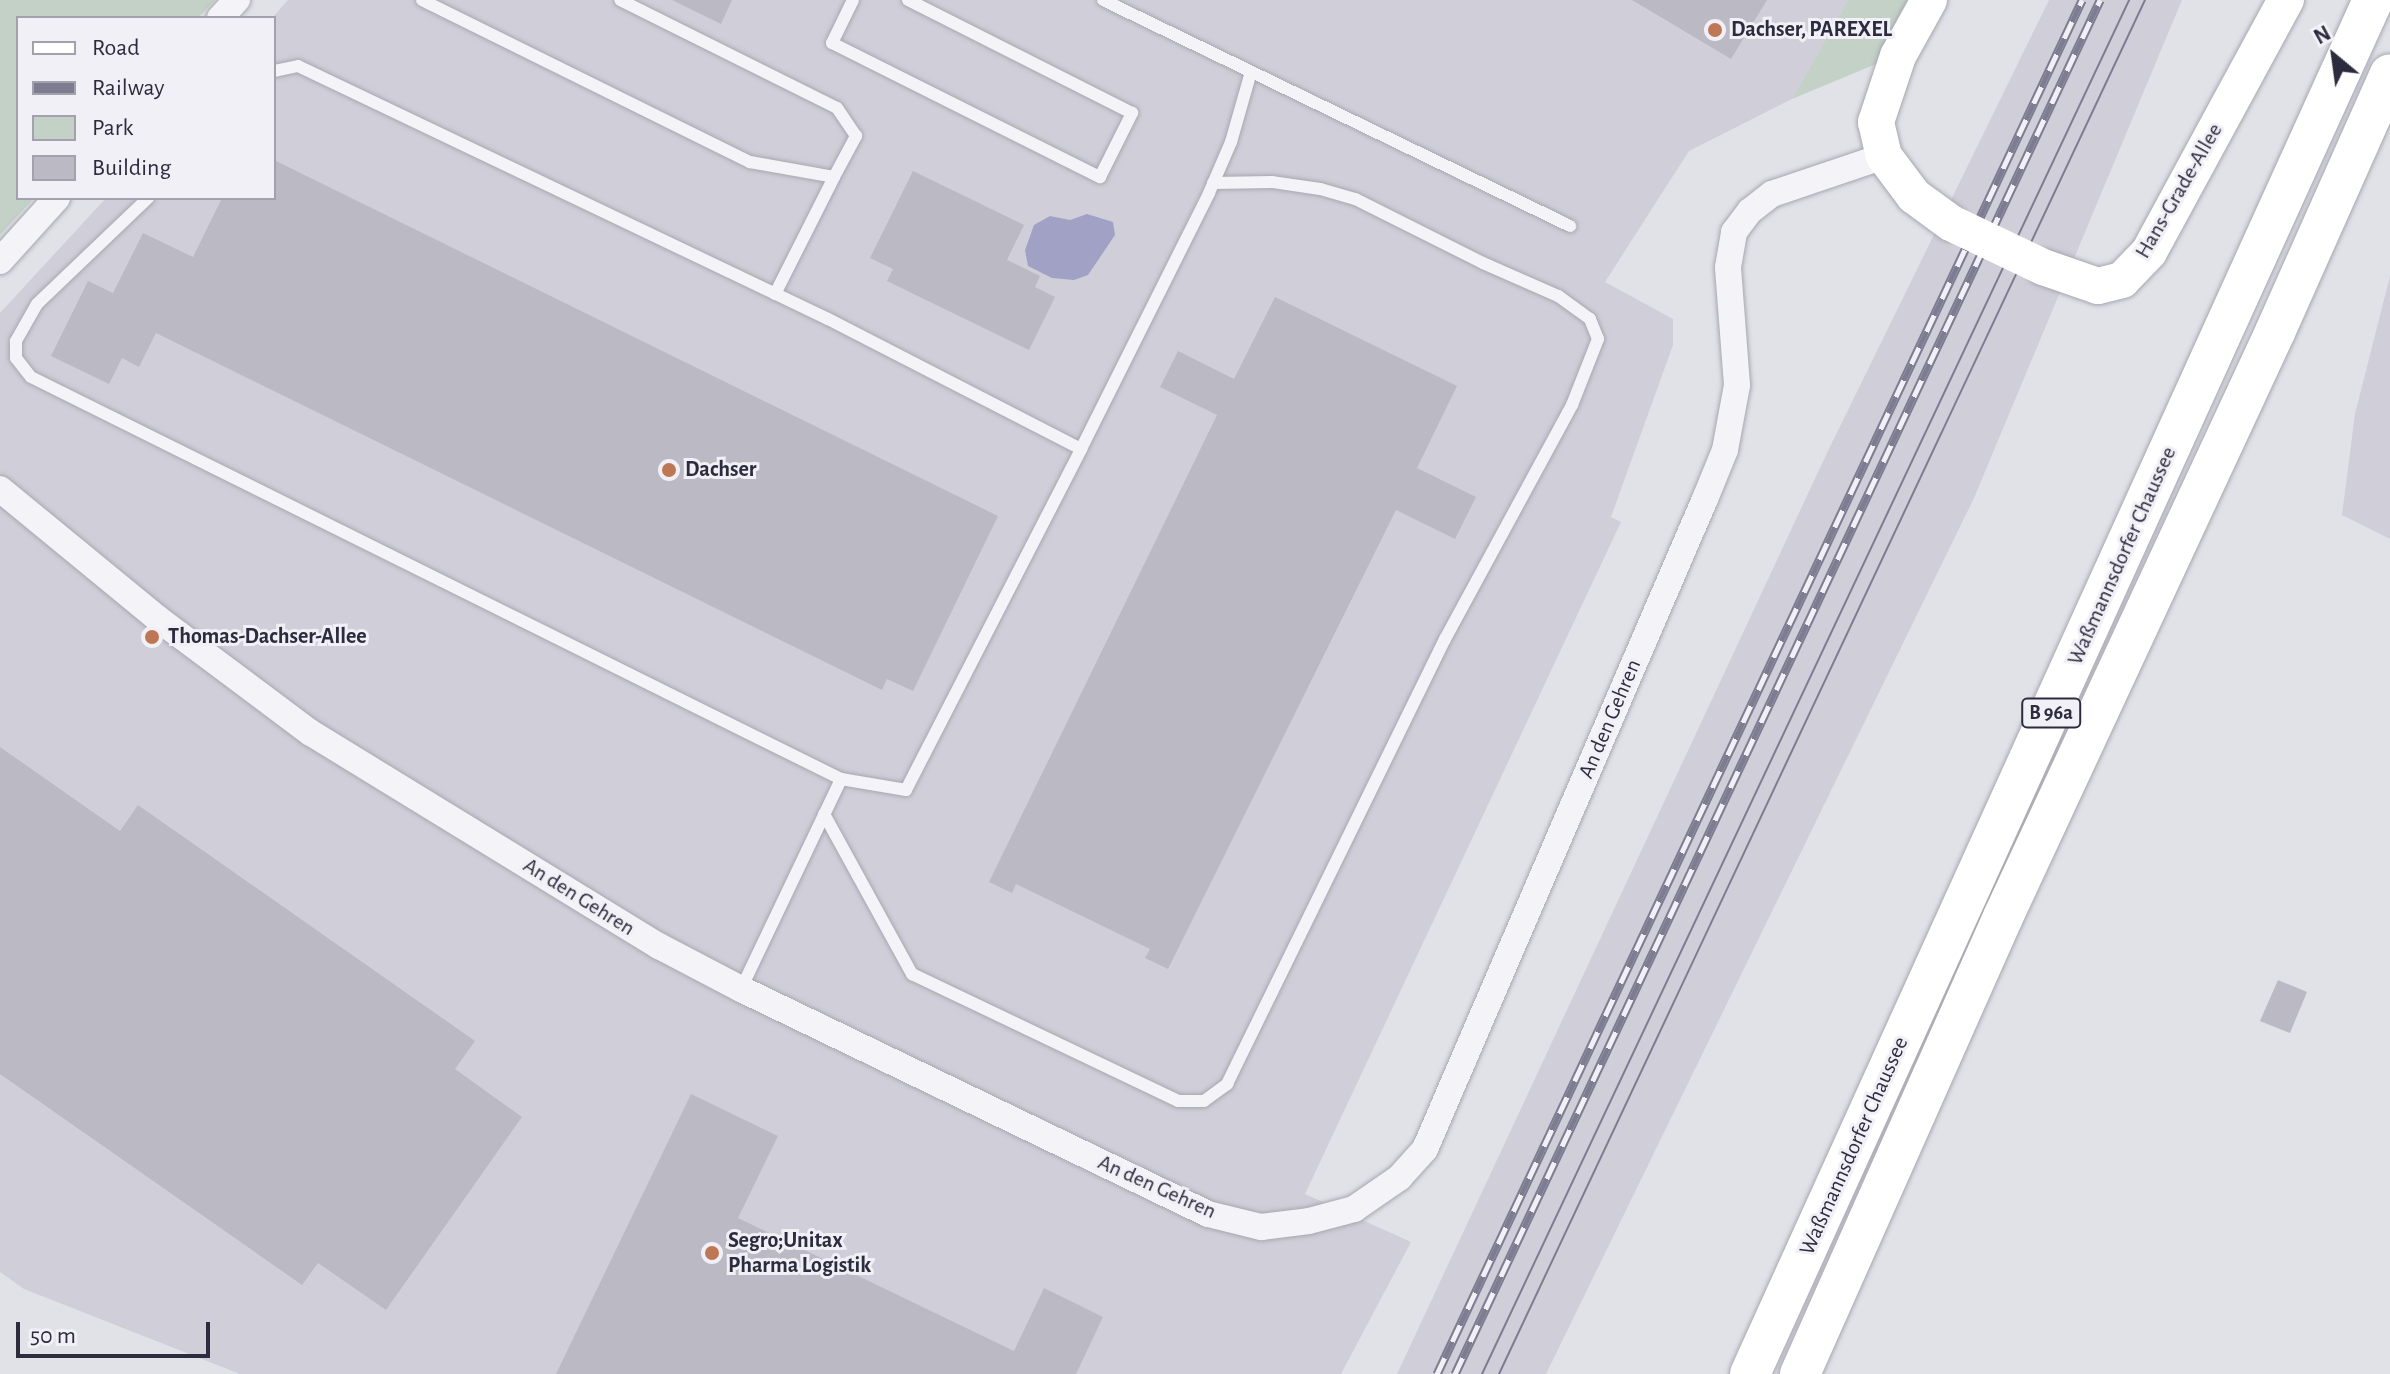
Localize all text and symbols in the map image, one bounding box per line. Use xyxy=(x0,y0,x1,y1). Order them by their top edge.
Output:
legend xyxy=(16,16,276,200)
north arrow xyxy=(2294,16,2374,96)
place label: Dachser, PAREXEL xyxy=(1731,17,1892,43)
marker: Dachser, PAREXEL xyxy=(1706,21,1724,39)
text: N xyxy=(2310,22,2334,48)
text: Road xyxy=(92,36,140,60)
text: Railway xyxy=(92,76,164,100)
text: Park xyxy=(92,116,133,140)
street label: Hans-Grade-Allee xyxy=(2130,119,2228,263)
text: Building xyxy=(92,156,171,180)
street label: Waßmannsdorfer Chaussee xyxy=(2062,443,2182,669)
place label: Dachser xyxy=(685,457,756,483)
marker: Dachser xyxy=(660,461,678,479)
place label: Thomas-Dachser-Allee xyxy=(168,624,367,650)
marker: Thomas-Dachser-Allee xyxy=(143,628,161,646)
street label: An den Gehren xyxy=(1573,656,1647,782)
road number: B 96a xyxy=(2021,697,2081,729)
street label: An den Gehren xyxy=(518,852,640,942)
street label: Waßmannsdorfer Chaussee xyxy=(1794,1033,1914,1259)
street label: An den Gehren xyxy=(1094,1149,1220,1225)
place label: Segro;Unitax Pharma Logistik xyxy=(728,1227,871,1278)
marker: Segro;Unitax Pharma Logistik xyxy=(703,1244,721,1262)
scale bar xyxy=(20,1306,214,1356)
text: 50 m xyxy=(30,1324,76,1348)

